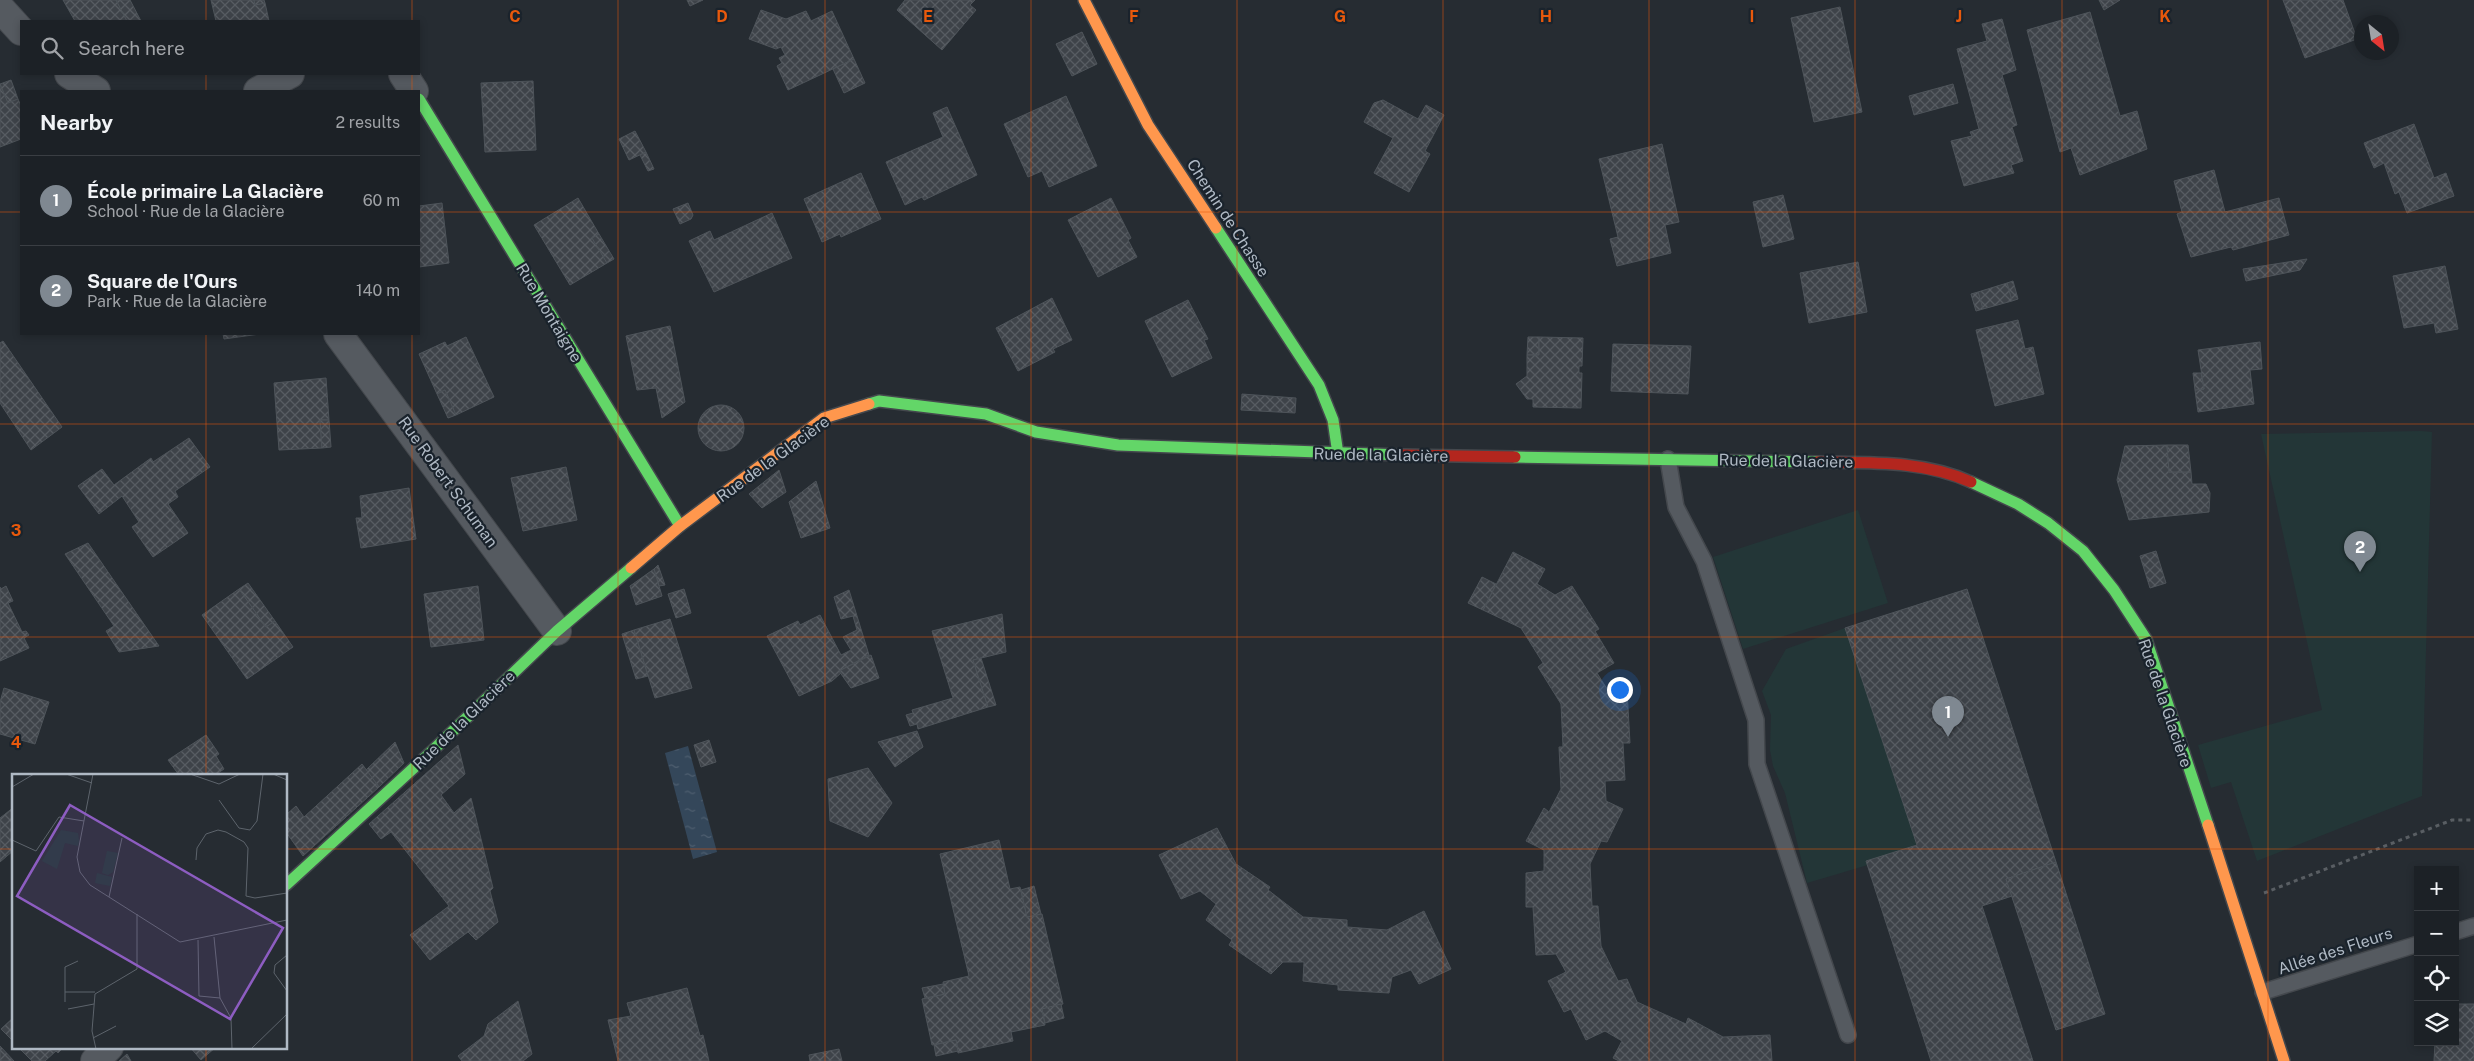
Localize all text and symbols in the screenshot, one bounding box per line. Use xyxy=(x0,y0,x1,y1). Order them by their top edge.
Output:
text: C xyxy=(509,7,521,26)
text: D xyxy=(716,7,728,26)
text: E xyxy=(923,7,933,26)
text: F xyxy=(1129,7,1139,26)
text: G xyxy=(1334,7,1346,26)
text: H xyxy=(1540,7,1552,26)
text: I xyxy=(1750,7,1754,26)
text: J xyxy=(1956,7,1962,26)
text: K xyxy=(2159,7,2171,26)
north arrow xyxy=(2354,15,2399,60)
search box xyxy=(20,20,420,75)
icon: search xyxy=(38,34,66,62)
text: Search here xyxy=(78,37,185,59)
text: Nearby xyxy=(40,110,113,135)
text: 2 results xyxy=(335,113,400,132)
street label: Chemin de Chasse xyxy=(1183,155,1273,281)
text: École primaire La Glacière xyxy=(87,180,324,202)
text: 1 xyxy=(53,191,59,210)
text: 60 m xyxy=(363,191,400,210)
text: School · Rue de la Glacière xyxy=(87,202,284,221)
street label: Rue Montaigne xyxy=(512,260,586,366)
text: Square de l'Ours xyxy=(87,270,238,292)
text: 2 xyxy=(51,281,61,300)
text: 140 m xyxy=(356,281,400,300)
text: Park · Rue de la Glacière xyxy=(87,292,267,311)
street label: Rue de la Glacière xyxy=(713,412,833,506)
street label: Rue Robert Schuman xyxy=(394,413,502,551)
street label: Rue de la Glacière xyxy=(1314,444,1448,466)
street label: Rue de la Glacière xyxy=(1719,450,1853,472)
text: 3 xyxy=(11,521,21,540)
pin: 2 xyxy=(2344,531,2376,572)
street label: Rue de la Glacière xyxy=(2134,636,2196,770)
street label: Rue de la Glacière xyxy=(409,666,519,774)
your location xyxy=(1607,677,1633,703)
pin: 1 xyxy=(1932,696,1964,737)
text: 4 xyxy=(11,733,22,752)
inset map xyxy=(12,774,288,1048)
map controls xyxy=(2414,866,2459,1046)
button: + xyxy=(2414,866,2459,911)
button: − xyxy=(2414,911,2459,956)
street label: Allée des Fleurs xyxy=(2275,924,2395,978)
button: locate xyxy=(2414,956,2459,1001)
button: layers xyxy=(2414,1001,2459,1046)

